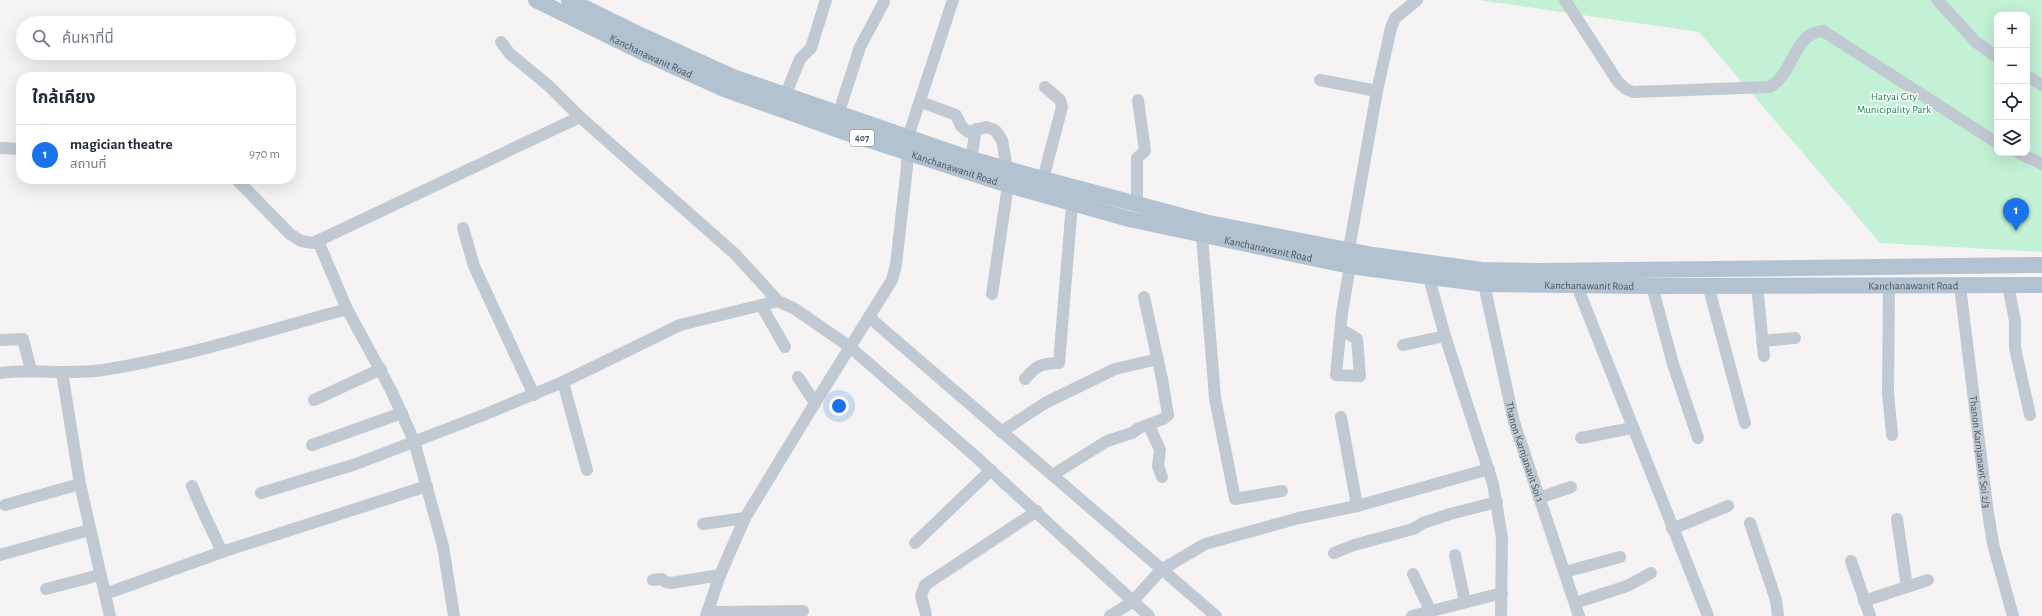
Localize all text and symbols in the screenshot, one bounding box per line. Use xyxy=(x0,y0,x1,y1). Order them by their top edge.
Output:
map controls xyxy=(1994,12,2030,156)
button: + xyxy=(1994,12,2030,48)
search box xyxy=(16,16,296,60)
icon: search xyxy=(30,27,52,49)
text: ค้นหาที่นี่ xyxy=(62,31,114,46)
street label: Kanchanawanit Road xyxy=(608,32,695,80)
button: − xyxy=(1994,48,2030,84)
button: locate xyxy=(1994,84,2030,120)
text: ใกล้เคียง xyxy=(32,89,95,106)
park label: Hatyai City Municipality Park xyxy=(1857,91,1931,115)
button: layers xyxy=(1994,120,2030,156)
road number: 407 xyxy=(850,130,874,146)
text: magician theatre xyxy=(70,137,172,152)
text: 1 xyxy=(43,148,47,161)
text: 970 m xyxy=(249,148,280,161)
street label: Kanchanawanit Road xyxy=(910,149,1000,187)
text: สถานที่ xyxy=(70,158,106,171)
pin: 1 xyxy=(2003,198,2029,231)
street label: Kanchanawanit Road xyxy=(1223,234,1314,263)
street label: Kanchanawanit Road xyxy=(1544,279,1635,291)
street label: Kanchanawanit Road xyxy=(1868,280,1959,291)
street label: Thanon Karnjanavit Soi 2/3 xyxy=(1968,395,1993,509)
your location xyxy=(829,396,849,416)
street label: Thanon Karnjanavit Soi 1 xyxy=(1504,401,1546,503)

